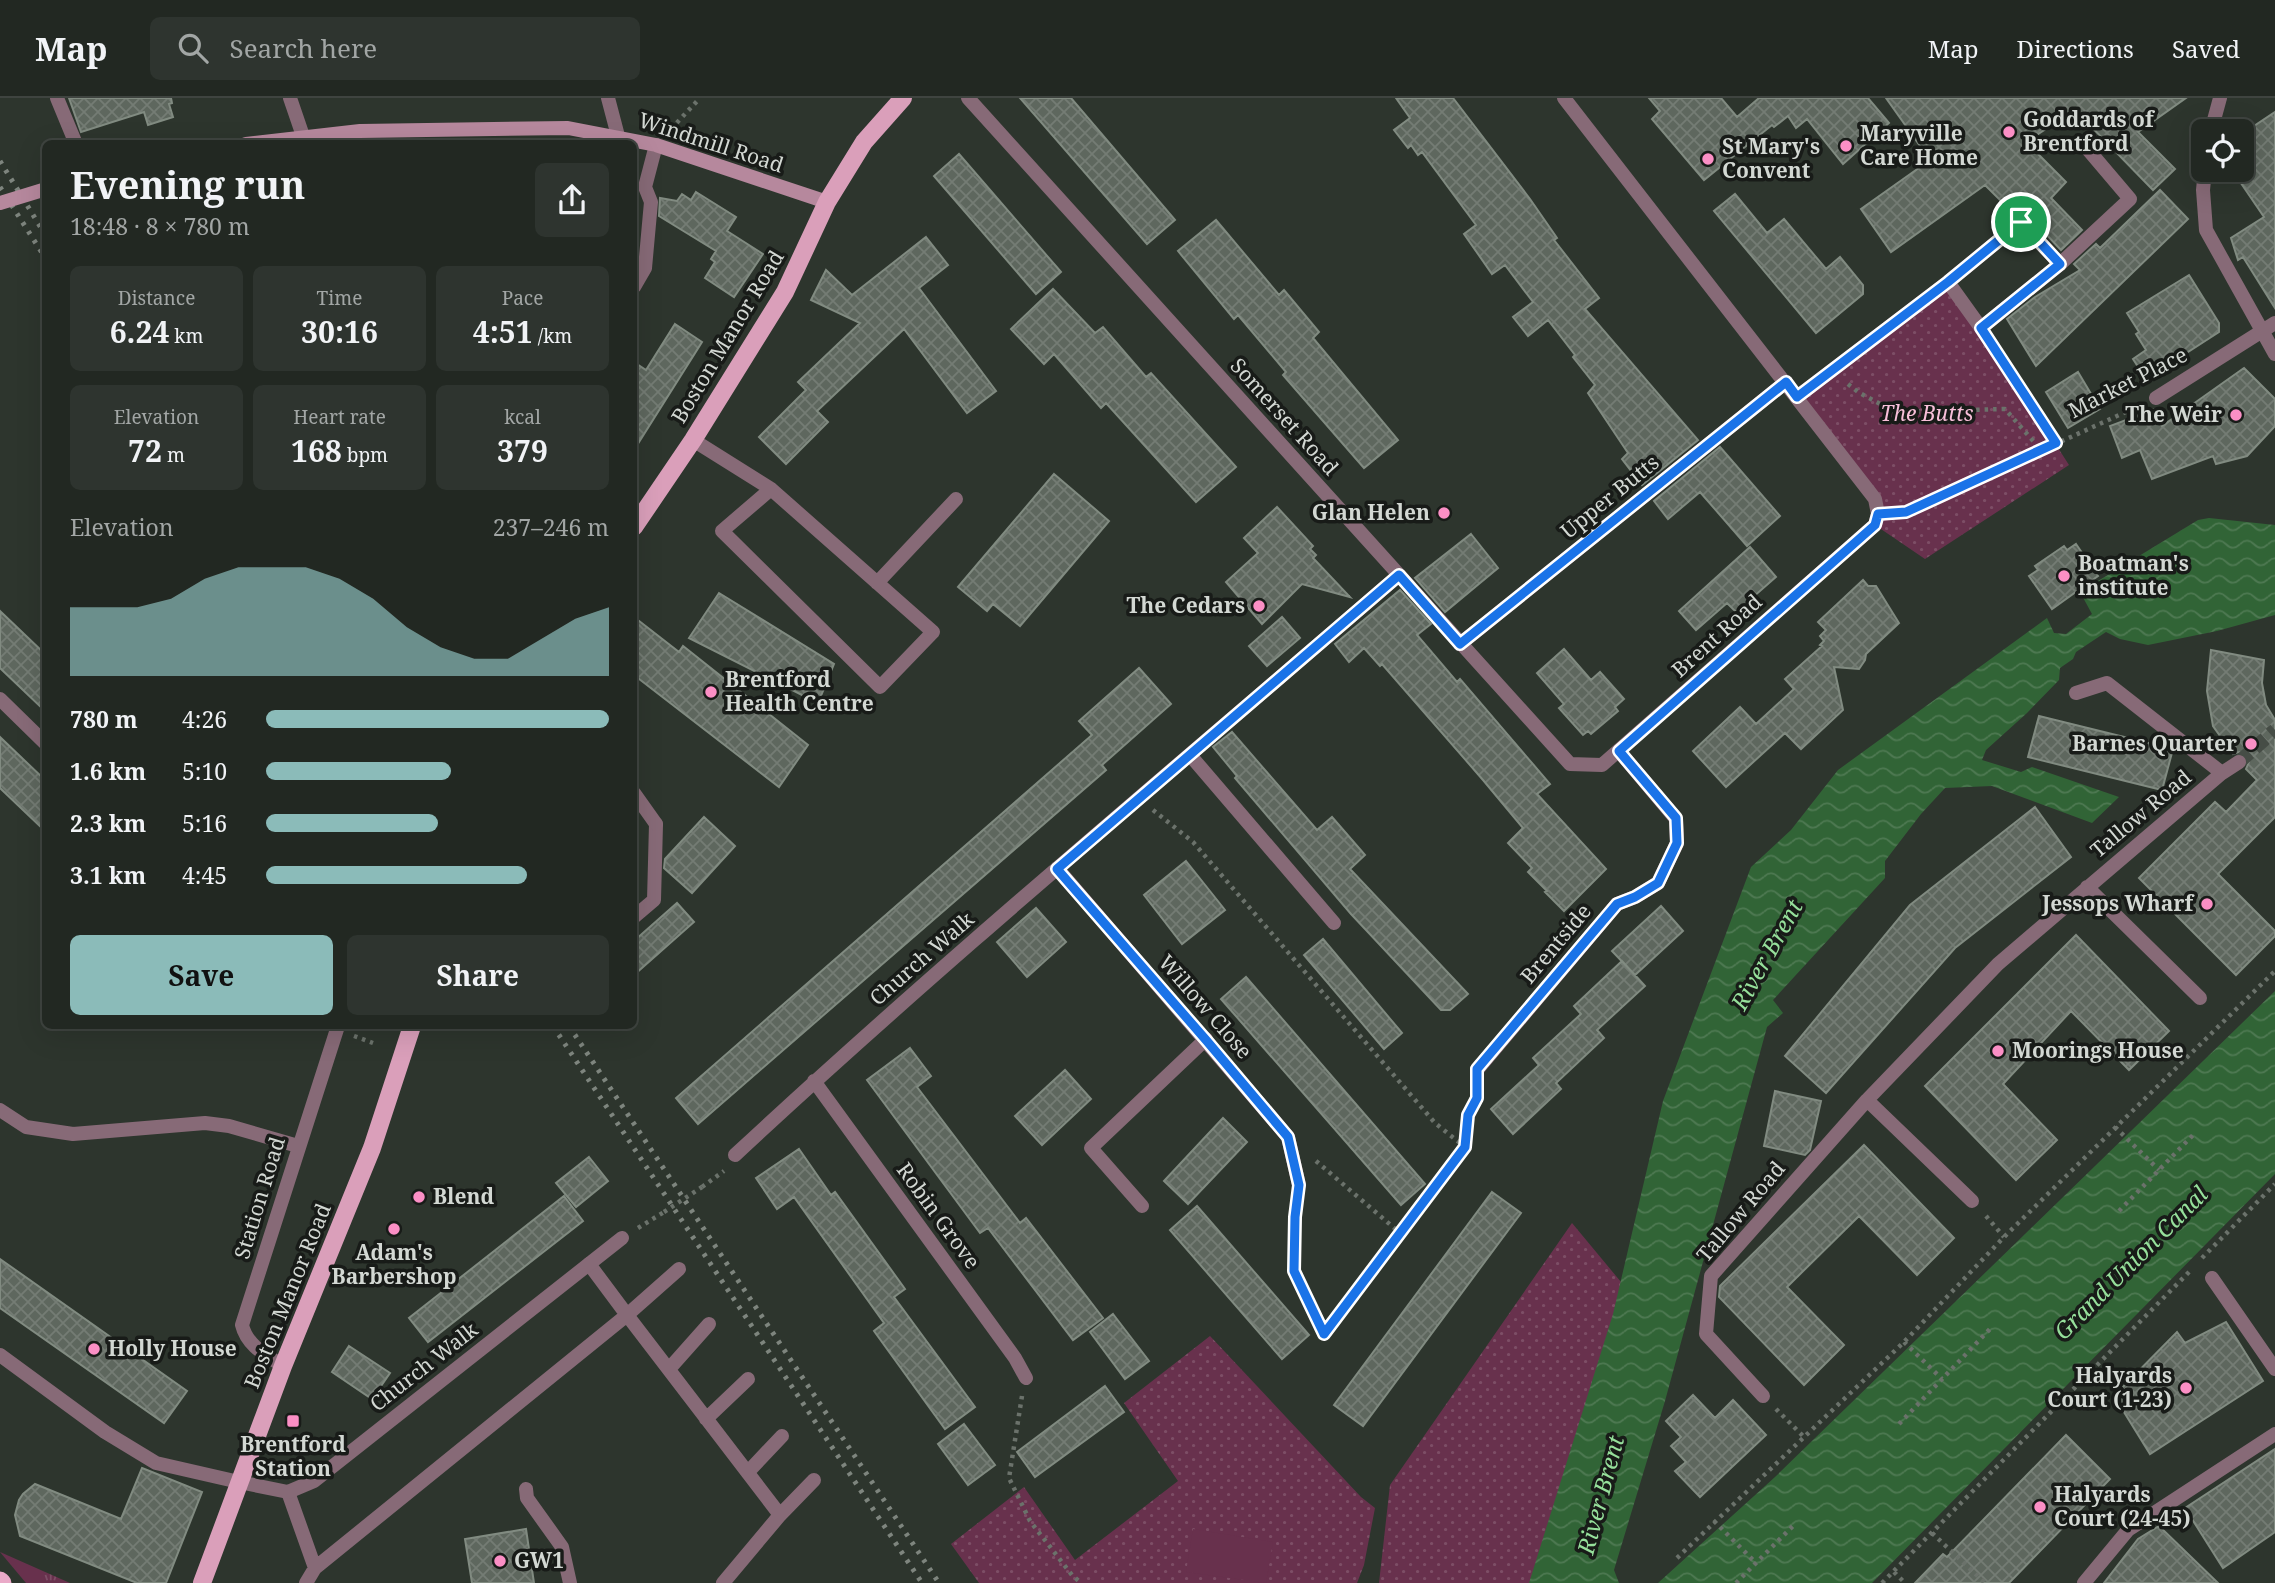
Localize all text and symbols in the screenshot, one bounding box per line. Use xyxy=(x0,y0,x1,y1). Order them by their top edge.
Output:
search box xyxy=(150,17,640,80)
text: Map xyxy=(35,26,108,71)
icon: search xyxy=(174,29,212,67)
text: Search here xyxy=(230,30,377,66)
text: Map xyxy=(1928,32,1979,65)
text: Directions xyxy=(2017,32,2134,65)
text: Saved xyxy=(2172,32,2240,65)
street label: Windmill Road xyxy=(635,105,787,179)
place label: Goddards of Brentford xyxy=(2023,105,2156,157)
place label: Maryville Care Home xyxy=(1860,119,1978,171)
map controls xyxy=(2191,119,2254,182)
button: locate xyxy=(2191,119,2254,182)
marker: Goddards of Brentford xyxy=(2001,124,2017,140)
place label: St Mary's Convent xyxy=(1722,132,1820,184)
marker: Maryville Care Home xyxy=(1838,138,1854,154)
marker: St Mary's Convent xyxy=(1700,151,1716,167)
text: Evening run xyxy=(70,158,305,210)
button: share xyxy=(535,163,609,237)
pin xyxy=(1991,192,2051,252)
icon: arrive xyxy=(2002,203,2040,241)
text: 18:48 · 8 × 780 m xyxy=(70,210,250,242)
street label: Boston Manor Road xyxy=(664,245,790,428)
text: Distance xyxy=(118,285,195,311)
text: Time xyxy=(317,285,362,311)
text: Pace xyxy=(502,285,543,311)
text: 6.24 xyxy=(110,311,169,352)
text: 30:16 xyxy=(301,311,378,352)
text: 4:51 xyxy=(473,311,533,352)
text: km xyxy=(169,323,203,349)
text: /km xyxy=(533,323,572,349)
street label: Market Place xyxy=(2063,340,2192,424)
street label: Somerset Road xyxy=(1225,352,1345,481)
park label: The Butts xyxy=(1881,399,1974,427)
place label: The Weir xyxy=(2125,400,2222,428)
text: Elevation xyxy=(114,404,199,430)
text: Heart rate xyxy=(293,404,386,430)
text: kcal xyxy=(504,404,541,430)
marker: The Weir xyxy=(2228,407,2244,423)
text: 72 xyxy=(128,430,162,471)
text: 168 xyxy=(291,430,342,471)
text: 379 xyxy=(497,430,548,471)
text: m xyxy=(162,442,185,468)
text: bpm xyxy=(342,442,388,468)
street label: Upper Butts xyxy=(1554,448,1664,544)
place label: Glan Helen xyxy=(1312,498,1430,526)
marker: Glan Helen xyxy=(1436,505,1452,521)
text: Elevation xyxy=(70,511,174,543)
text: 237–246 m xyxy=(493,511,609,543)
place label: Boatman's institute xyxy=(2078,549,2189,601)
marker: Boatman's institute xyxy=(2056,568,2072,584)
street label: Brent Road xyxy=(1665,587,1767,683)
place label: The Cedars xyxy=(1126,591,1245,619)
marker: The Cedars xyxy=(1251,598,1267,614)
place label: Brentford Health Centre xyxy=(725,665,874,717)
marker: Brentford Health Centre xyxy=(703,684,719,700)
text: 780 m xyxy=(70,703,138,735)
text: 4:26 xyxy=(182,703,227,735)
place label: Barnes Quarter xyxy=(2072,729,2237,757)
marker: Barnes Quarter xyxy=(2243,736,2259,752)
text: 1.6 km xyxy=(70,755,146,787)
text: 5:10 xyxy=(182,755,227,787)
street label: Tallow Road xyxy=(2084,763,2197,864)
text: 2.3 km xyxy=(70,807,146,839)
text: 5:16 xyxy=(182,807,227,839)
text: 3.1 km xyxy=(70,859,146,891)
text: 4:45 xyxy=(182,859,227,891)
place label: Jessops Wharf xyxy=(2041,889,2195,917)
water label: River Brent xyxy=(1722,893,1810,1016)
marker: Jessops Wharf xyxy=(2199,896,2215,912)
street label: Brentside xyxy=(1514,898,1597,989)
street label: Church Walk xyxy=(863,905,980,1011)
button: Save xyxy=(70,935,333,1015)
button: Share xyxy=(347,935,609,1015)
street label: Willow Close xyxy=(1153,948,1259,1064)
place label: Moorings House xyxy=(2012,1036,2184,1064)
marker: Moorings House xyxy=(1990,1043,2006,1059)
street label: Station Road xyxy=(227,1133,291,1262)
street label: Tallow Road xyxy=(1690,1155,1791,1268)
street label: Robin Grove xyxy=(891,1157,987,1274)
water label: Grand Union Canal xyxy=(2046,1178,2214,1346)
place label: Blend xyxy=(433,1182,495,1210)
marker: Blend xyxy=(411,1189,427,1205)
street label: Boston Manor Road xyxy=(237,1199,337,1392)
marker: Adam's Barbershop xyxy=(386,1221,402,1237)
place label: Adam's Barbershop xyxy=(332,1238,456,1290)
street label: Church Walk xyxy=(364,1315,484,1417)
place label: Holly House xyxy=(108,1334,237,1362)
marker: Holly House xyxy=(86,1341,102,1357)
place label: Halyards Court (1-23) xyxy=(2047,1361,2172,1413)
marker: Halyards Court (1-23) xyxy=(2178,1380,2194,1396)
marker: Brentford Station xyxy=(285,1413,301,1429)
place label: Brentford Station xyxy=(240,1430,346,1482)
water label: River Brent xyxy=(1569,1431,1631,1559)
place label: Halyards Court (24-45) xyxy=(2054,1480,2191,1532)
marker: Halyards Court (24-45) xyxy=(2032,1499,2048,1515)
place label: GW1 xyxy=(514,1546,564,1574)
marker: GW1 xyxy=(492,1553,508,1569)

